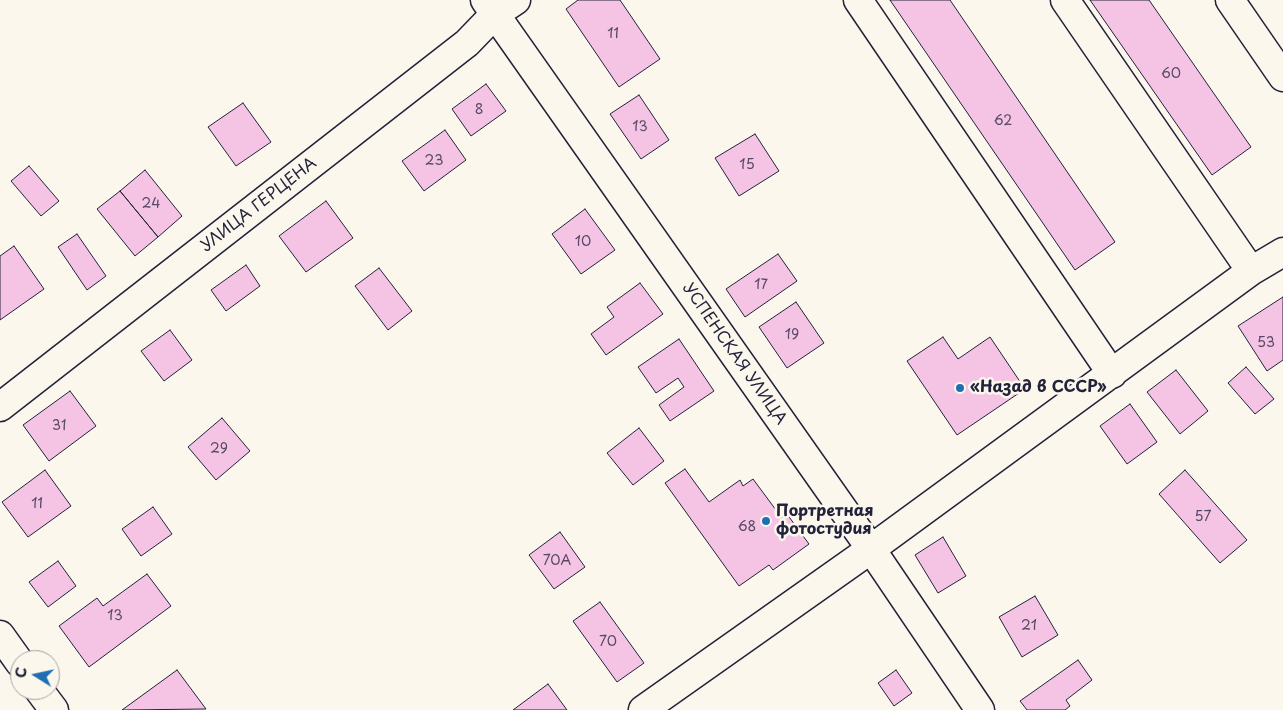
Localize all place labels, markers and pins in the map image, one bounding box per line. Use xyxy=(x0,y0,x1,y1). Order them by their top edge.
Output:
place label: «Назад в СССР» xyxy=(970,378,1107,398)
marker: «Назад в СССР» xyxy=(954,382,966,394)
place label: Портретная фотостудия xyxy=(776,502,874,540)
marker: Портретная фотостудия xyxy=(760,515,772,527)

